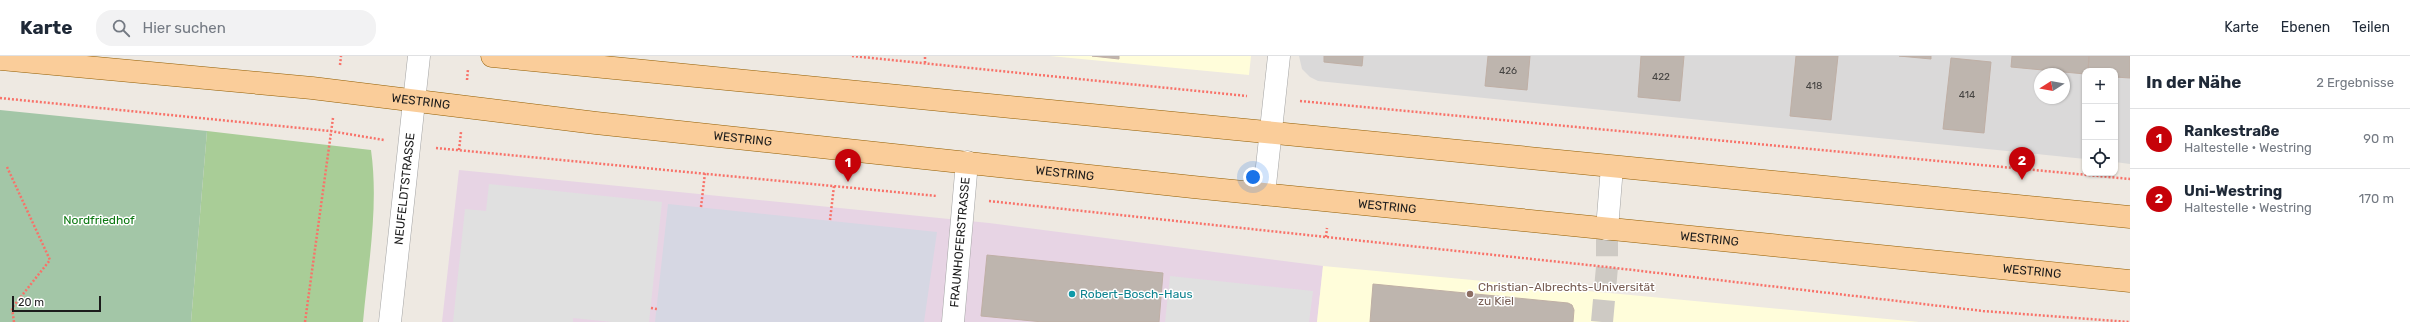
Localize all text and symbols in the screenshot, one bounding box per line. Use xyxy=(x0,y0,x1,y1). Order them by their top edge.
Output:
search box xyxy=(96,10,376,46)
text: Karte xyxy=(20,16,72,39)
icon: search xyxy=(110,17,132,39)
text: Hier suchen xyxy=(142,19,226,37)
text: Karte xyxy=(2224,19,2259,36)
text: Ebenen xyxy=(2281,19,2330,36)
text: Teilen xyxy=(2352,19,2390,36)
house number: 426 xyxy=(1499,65,1517,77)
north arrow xyxy=(2034,68,2070,104)
map controls xyxy=(2082,68,2118,176)
button: + xyxy=(2082,68,2118,104)
house number: 422 xyxy=(1652,71,1670,83)
text: In der Nähe xyxy=(2146,72,2241,92)
text: 2 Ergebnisse xyxy=(2316,75,2394,90)
house number: 418 xyxy=(1806,80,1822,92)
house number: 414 xyxy=(1959,89,1975,101)
street label: WESTRING xyxy=(391,91,451,112)
button: − xyxy=(2082,104,2118,140)
text: Rankestraße xyxy=(2184,122,2280,140)
street label: WESTRING xyxy=(713,129,773,149)
text: 1 xyxy=(2156,131,2162,146)
text: 90 m xyxy=(2363,131,2394,146)
street label: NEUFELDTSTRASSE xyxy=(391,132,418,245)
button: locate xyxy=(2082,140,2118,176)
text: Haltestelle · Westring xyxy=(2184,140,2312,155)
pin: 2 xyxy=(2009,147,2035,180)
pin: 1 xyxy=(835,149,861,182)
street label: WESTRING xyxy=(1035,163,1095,183)
your location xyxy=(1243,167,1263,187)
street label: FRAUNHOFERSTRASSE xyxy=(947,177,973,308)
text: Uni-Westring xyxy=(2184,182,2282,200)
text: 2 xyxy=(2155,191,2163,206)
text: 170 m xyxy=(2359,191,2394,206)
street label: WESTRING xyxy=(1357,197,1417,216)
text: Haltestelle · Westring xyxy=(2184,200,2312,215)
park label: Nordfriedhof xyxy=(63,213,135,227)
street label: WESTRING xyxy=(1679,229,1740,249)
street label: WESTRING xyxy=(2002,261,2062,281)
place label: Christian-Albrechts-Universität zu Kiel xyxy=(1478,280,1655,308)
place label: Robert-Bosch-Haus xyxy=(1080,287,1193,301)
marker: Robert-Bosch-Haus xyxy=(1067,289,1077,299)
marker: Christian-Albrechts-Universität zu Kiel xyxy=(1465,289,1475,299)
scale bar xyxy=(12,294,101,313)
text: 20 m xyxy=(18,296,44,309)

